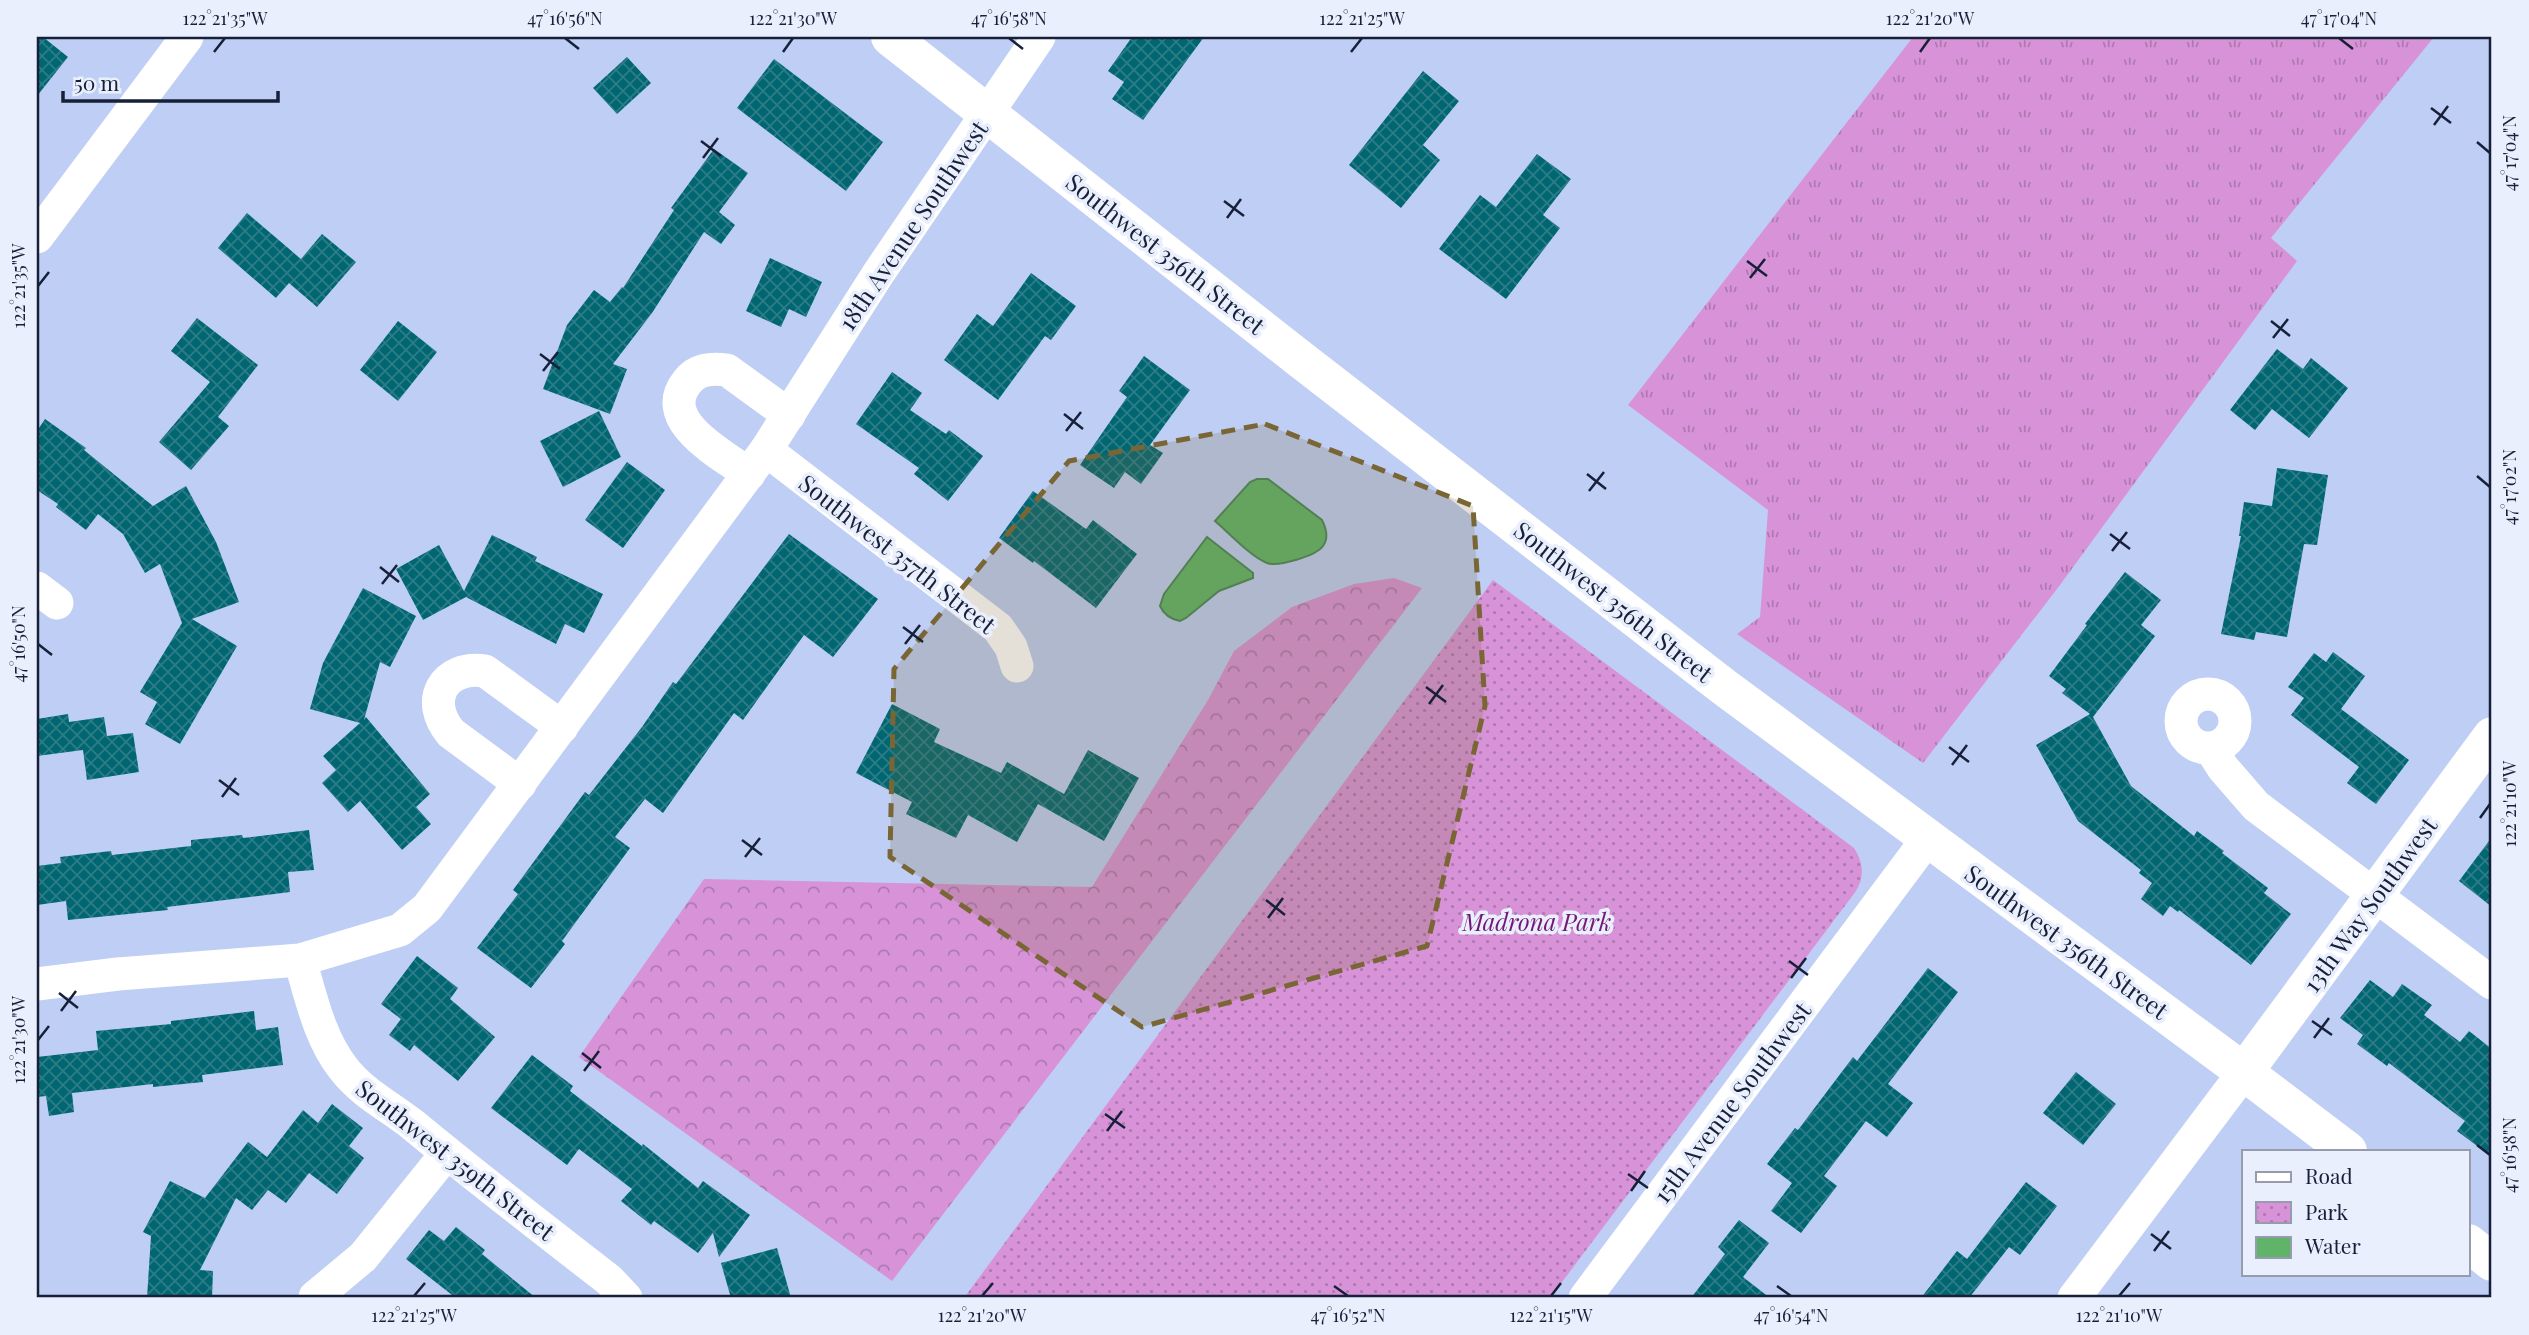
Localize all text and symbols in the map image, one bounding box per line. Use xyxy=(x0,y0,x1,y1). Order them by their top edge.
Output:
text: 122°21'35"W xyxy=(183,6,268,30)
text: 47°16'56"N xyxy=(527,6,603,30)
text: 122°21'30"W xyxy=(749,6,838,30)
text: 47°16'58"N xyxy=(971,6,1047,30)
text: 122°21'25"W xyxy=(1319,6,1405,30)
text: 122°21'20"W xyxy=(1886,6,1975,30)
text: 47°17'04"N xyxy=(2301,6,2377,30)
scale bar xyxy=(63,60,278,104)
text: 50 m xyxy=(74,68,120,96)
street label: 18th Avenue Southwest xyxy=(830,114,994,336)
text: 47°17'04"N xyxy=(2497,115,2521,191)
street label: Southwest 356th Street xyxy=(1060,165,1272,341)
text: 122°21'35"W xyxy=(6,243,30,328)
text: 47°17'02"N xyxy=(2497,449,2521,525)
street label: Southwest 357th Street xyxy=(793,466,1003,640)
street label: Southwest 356th Street xyxy=(1508,513,1720,689)
text: 47°16'50"N xyxy=(6,605,30,683)
text: 122°21'10"W xyxy=(2497,760,2521,847)
street label: 13th Way Southwest xyxy=(2295,810,2444,998)
street label: Southwest 356th Street xyxy=(1959,856,2175,1026)
park label: Madrona Park xyxy=(1462,905,1611,937)
text: 122°21'30"W xyxy=(6,995,30,1084)
street label: 15th Avenue Southwest xyxy=(1645,995,1817,1209)
street label: Southwest 359th Street xyxy=(350,1071,562,1247)
text: 47°16'58"N xyxy=(2497,1117,2521,1193)
legend xyxy=(2242,1150,2470,1276)
text: Road xyxy=(2305,1161,2353,1189)
text: Park xyxy=(2305,1197,2349,1225)
text: Water xyxy=(2304,1231,2361,1259)
text: 122°21'25"W xyxy=(371,1303,457,1327)
text: 122°21'20"W xyxy=(938,1303,1027,1327)
text: 47°16'52"N xyxy=(1310,1303,1386,1327)
text: 122°21'15"W xyxy=(1509,1303,1593,1327)
text: 47°16'54"N xyxy=(1753,1303,1829,1327)
text: 122°21'10"W xyxy=(2076,1303,2163,1327)

